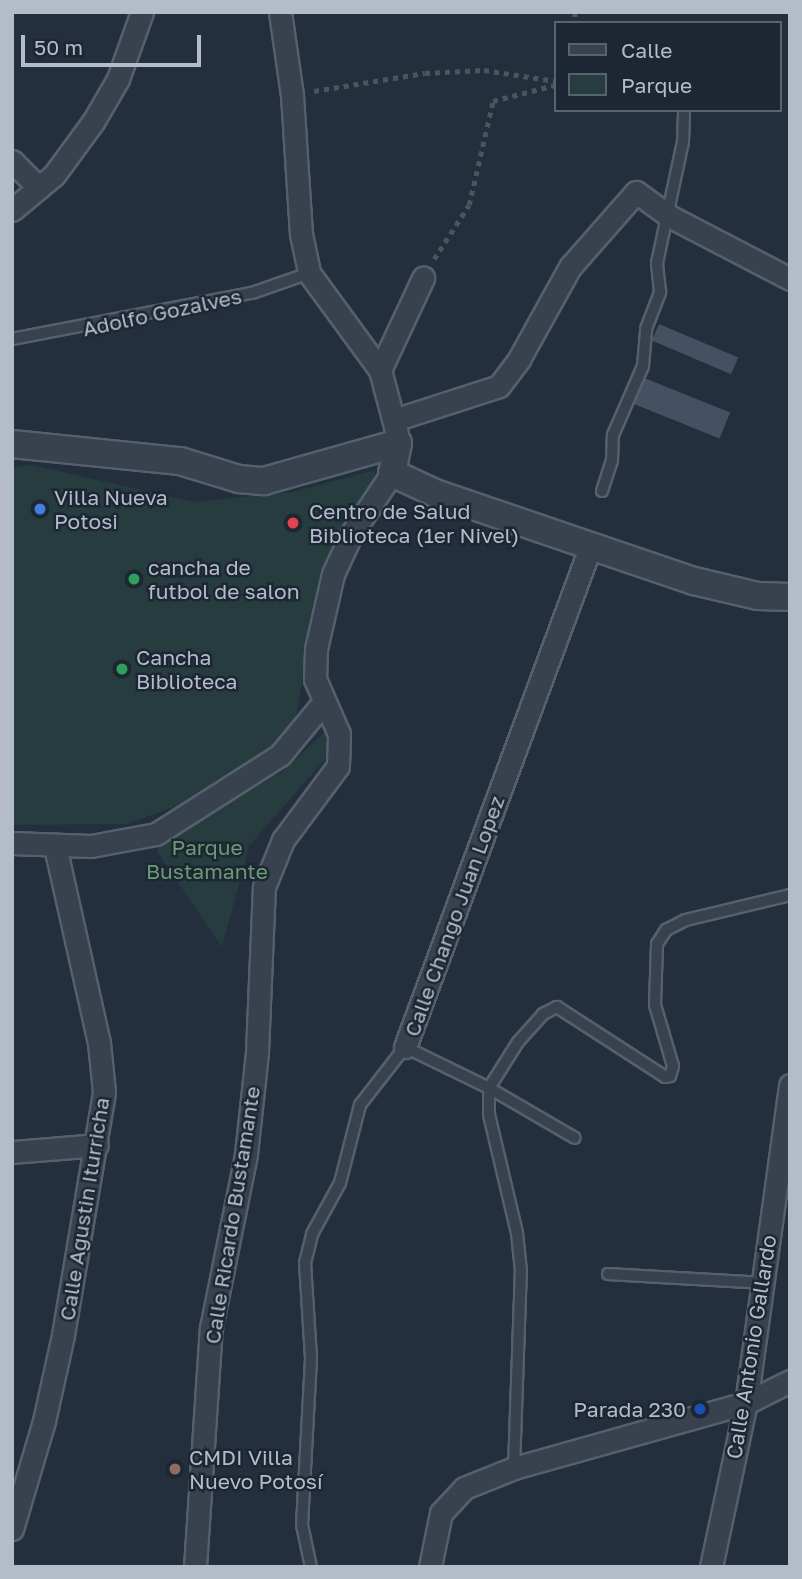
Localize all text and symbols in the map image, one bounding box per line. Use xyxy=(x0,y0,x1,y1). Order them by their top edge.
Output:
scale bar xyxy=(24,21,205,65)
legend xyxy=(554,21,781,112)
text: 50 m xyxy=(34,34,83,60)
text: Calle xyxy=(621,37,673,63)
text: Parque xyxy=(621,72,692,98)
street label: Adolfo Gozalves xyxy=(80,283,244,341)
place label: Villa Nueva Potosi xyxy=(54,484,168,534)
place label: Centro de Salud Biblioteca (1er Nivel) xyxy=(309,498,519,548)
marker: Villa Nueva Potosi xyxy=(32,501,48,517)
marker: Centro de Salud Biblioteca (1er Nivel) xyxy=(283,513,303,533)
place label: cancha de futbol de salon xyxy=(148,554,300,604)
marker: cancha de futbol de salon xyxy=(126,571,142,587)
place label: Cancha Biblioteca xyxy=(136,644,237,694)
marker: Cancha Biblioteca xyxy=(114,661,130,677)
street label: Calle Chango Juan Lopez xyxy=(399,792,509,1040)
park label: Parque Bustamante xyxy=(146,834,268,884)
street label: Calle Ricardo Bustamante xyxy=(199,1084,265,1346)
street label: Calle Agustin Iturricha xyxy=(54,1096,114,1322)
street label: Calle Antonio Gallardo xyxy=(721,1233,781,1461)
place label: Parada 230 xyxy=(573,1396,686,1422)
marker: Parada 230 xyxy=(692,1401,708,1417)
place label: CMDI Villa Nuevo Potosí xyxy=(189,1444,323,1494)
marker: CMDI Villa Nuevo Potosí xyxy=(167,1461,183,1477)

